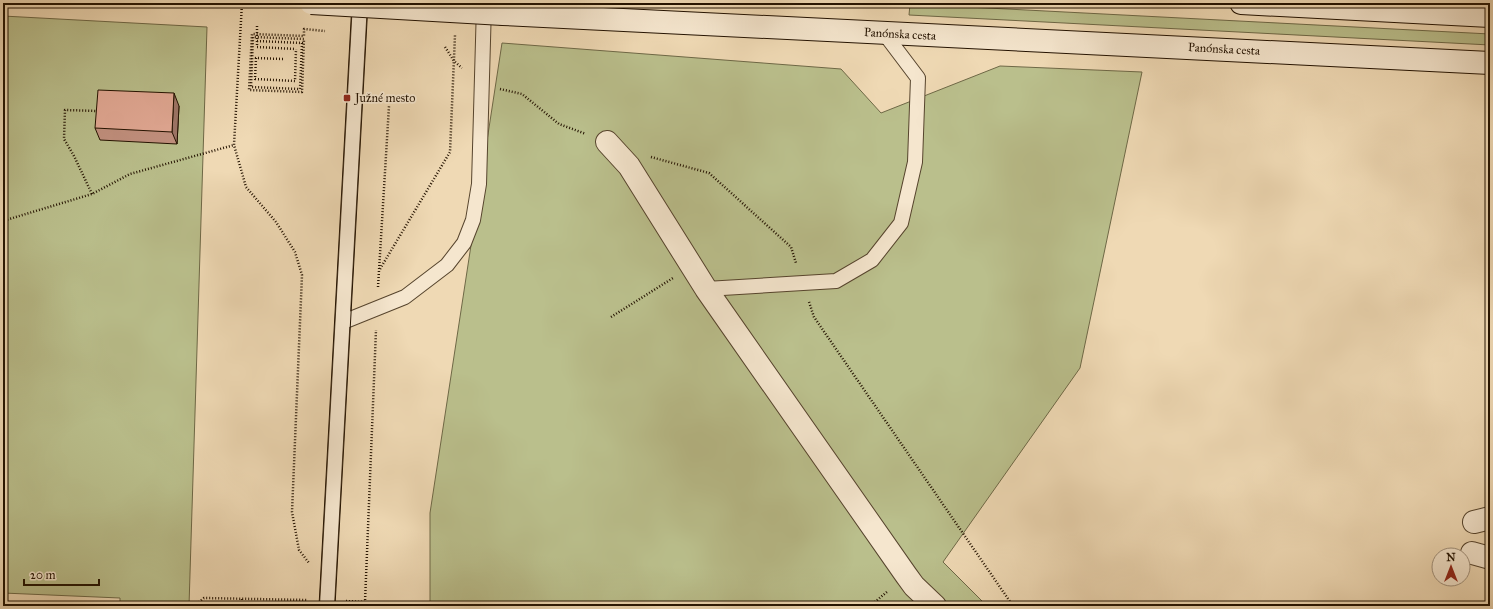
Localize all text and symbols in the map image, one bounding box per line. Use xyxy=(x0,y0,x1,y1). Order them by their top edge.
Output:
street label: Panónska cesta xyxy=(864,25,937,43)
street label: Panónska cesta xyxy=(1188,40,1261,58)
place label: Južné mesto xyxy=(353,91,415,106)
marker: Južné mesto xyxy=(342,93,352,103)
north arrow xyxy=(1431,547,1471,587)
text: N xyxy=(1446,551,1456,564)
scale bar xyxy=(24,561,99,587)
text: 20 m xyxy=(30,568,56,582)

